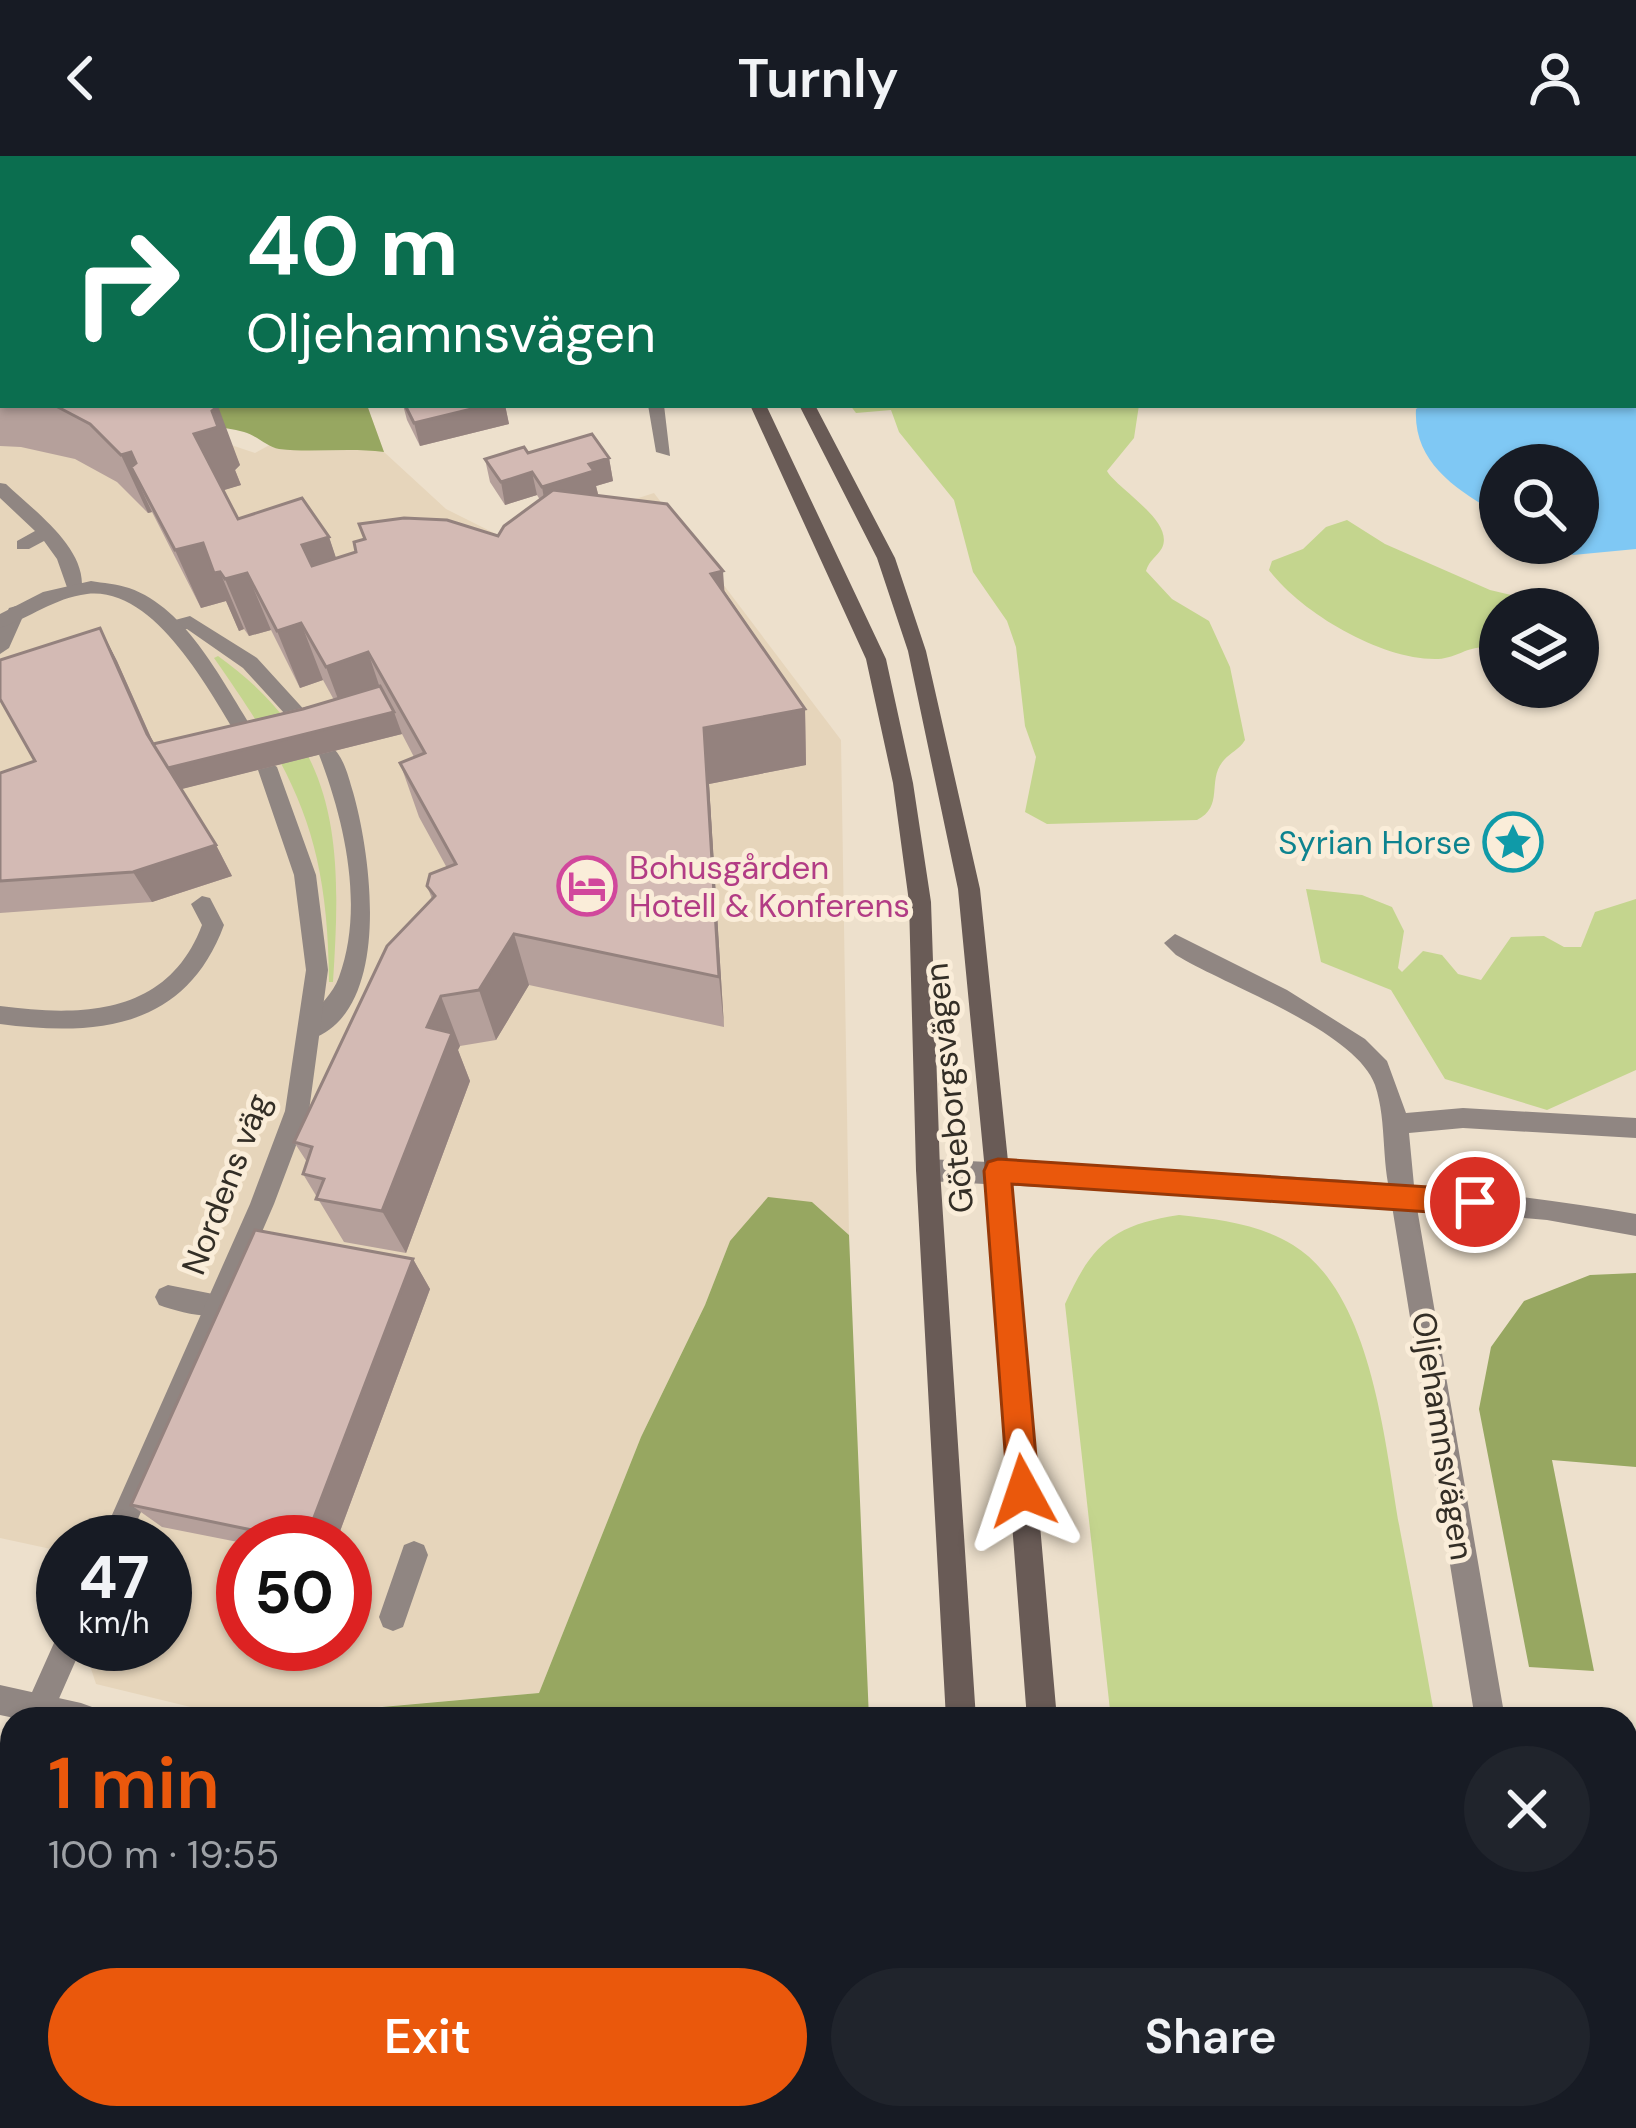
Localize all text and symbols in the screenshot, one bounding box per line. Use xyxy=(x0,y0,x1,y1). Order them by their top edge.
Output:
text: Turnly xyxy=(737,43,899,114)
icon: back xyxy=(48,45,114,111)
icon: person xyxy=(1522,45,1588,111)
text: 40 m xyxy=(246,192,459,301)
icon: right xyxy=(48,204,204,360)
text: Oljehamnsvägen xyxy=(246,298,656,369)
map controls xyxy=(1479,444,1599,708)
button: search xyxy=(1479,444,1599,564)
button: layers xyxy=(1479,588,1599,708)
place icon: Syrian Horse xyxy=(1482,811,1544,873)
place label: Syrian Horse xyxy=(1278,821,1471,864)
place label: Bohusgården Hotell & Konferens xyxy=(629,846,910,927)
hotel icon: Bohusgården Hotell & Konferens xyxy=(556,855,618,917)
street label: Göteborgsvägen xyxy=(914,961,984,1215)
street label: Nordens väg xyxy=(172,1087,280,1281)
pin xyxy=(1424,1151,1526,1253)
icon: arrive xyxy=(1442,1169,1508,1235)
street label: Oljehamnsvägen xyxy=(1402,1309,1484,1563)
position arrow xyxy=(960,1428,1086,1554)
speed limit sign: 50 xyxy=(216,1515,372,1671)
text: 47 xyxy=(78,1538,150,1617)
text: km/h xyxy=(79,1603,149,1642)
text: 1 min xyxy=(48,1737,220,1830)
button: close xyxy=(1464,1746,1590,1872)
text: 100 m · 19:55 xyxy=(48,1829,279,1880)
button: Exit xyxy=(48,1968,807,2106)
button: Share xyxy=(831,1968,1590,2106)

